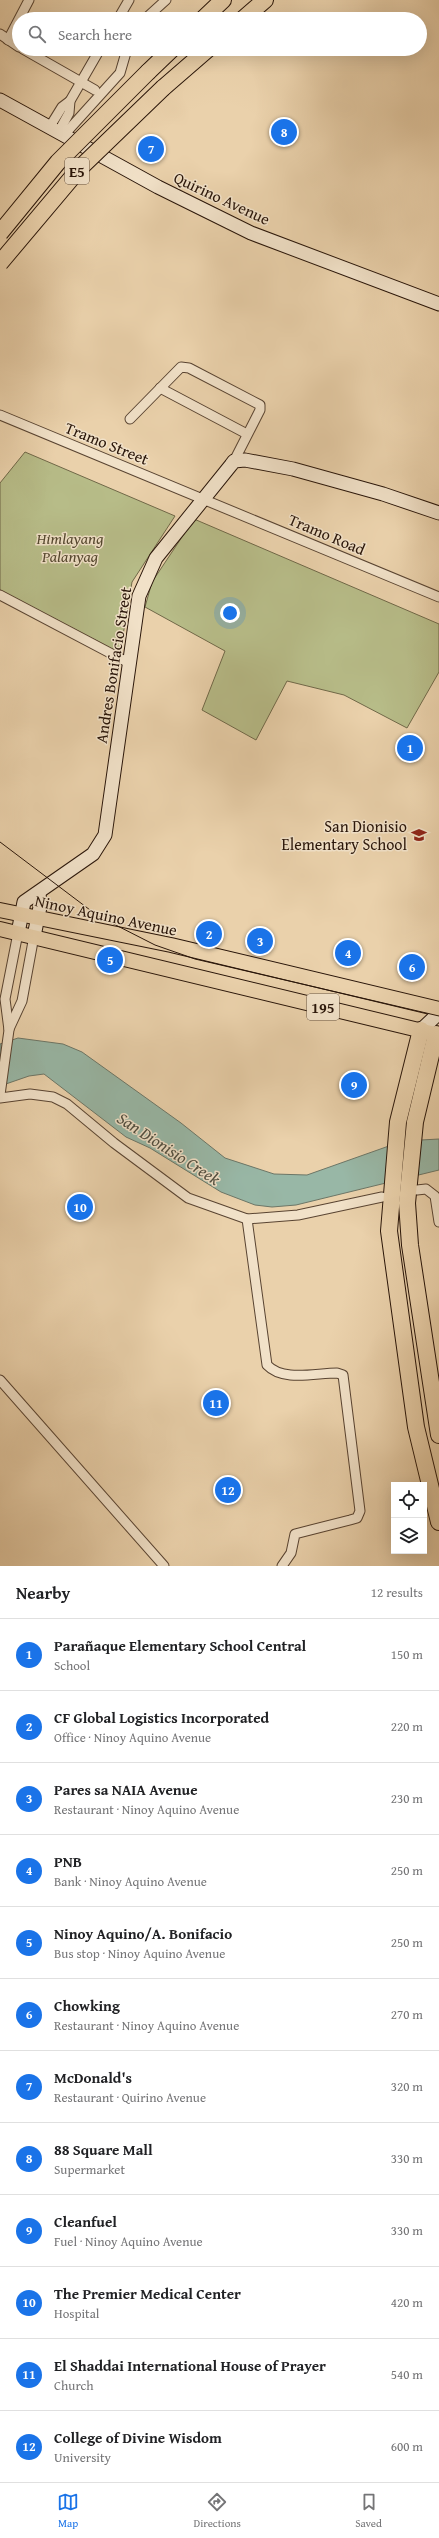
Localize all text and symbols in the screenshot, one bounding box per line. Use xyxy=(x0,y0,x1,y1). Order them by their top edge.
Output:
search box xyxy=(12,12,427,56)
icon: search xyxy=(26,23,48,45)
text: Search here xyxy=(58,24,132,45)
pin: 8 xyxy=(271,117,297,147)
pin: 7 xyxy=(138,134,164,164)
road number: E5 xyxy=(65,158,89,184)
street label: Quirino Avenue xyxy=(170,165,274,231)
street label: Tramo Street xyxy=(62,415,153,471)
street label: Tramo Road xyxy=(285,507,369,561)
park label: Himlayang Palanyag xyxy=(36,526,104,568)
street label: Andres Bonifacio Street xyxy=(89,585,137,745)
your location xyxy=(220,603,240,623)
pin: 1 xyxy=(397,733,423,763)
place label: San Dionisio Elementary School xyxy=(282,814,408,856)
school or university icon: San Dionisio Elementary School xyxy=(410,826,428,844)
street label: Ninoy Aquino Avenue xyxy=(33,888,179,942)
pin: 2 xyxy=(196,919,222,949)
pin: 3 xyxy=(247,926,273,956)
pin: 4 xyxy=(335,938,361,968)
pin: 5 xyxy=(97,945,123,975)
pin: 6 xyxy=(399,952,425,982)
road number: 195 xyxy=(307,994,339,1020)
pin: 9 xyxy=(341,1070,367,1100)
water label: San Dionisio Creek xyxy=(112,1105,226,1191)
pin: 10 xyxy=(67,1192,93,1222)
pin: 11 xyxy=(203,1388,229,1418)
pin: 12 xyxy=(215,1475,241,1505)
map controls xyxy=(391,1482,427,1554)
button: locate xyxy=(391,1482,427,1518)
button: layers xyxy=(391,1518,427,1554)
text: Nearby xyxy=(16,1580,70,1605)
text: 12 results xyxy=(371,1583,423,1602)
text: Parañaque Elementary School Central xyxy=(54,1635,306,1656)
text: 1 xyxy=(26,1645,32,1664)
text: 150 m xyxy=(391,1645,423,1664)
text: School xyxy=(54,1656,90,1675)
text: CF Global Logistics Incorporated xyxy=(54,1707,269,1728)
text: 2 xyxy=(26,1717,32,1736)
text: 220 m xyxy=(391,1717,423,1736)
text: Office · Ninoy Aquino Avenue xyxy=(54,1728,211,1747)
text: Pares sa NAIA Avenue xyxy=(54,1779,198,1800)
text: 3 xyxy=(26,1789,32,1808)
text: 230 m xyxy=(391,1789,423,1808)
text: Restaurant · Ninoy Aquino Avenue xyxy=(54,1800,239,1819)
text: PNB xyxy=(54,1851,82,1872)
text: 4 xyxy=(26,1861,32,1880)
text: 250 m xyxy=(391,1861,423,1880)
text: Bank · Ninoy Aquino Avenue xyxy=(54,1872,207,1891)
text: Ninoy Aquino/A. Bonifacio xyxy=(54,1923,232,1944)
text: 5 xyxy=(26,1933,32,1952)
text: 250 m xyxy=(391,1933,423,1952)
text: Bus stop · Ninoy Aquino Avenue xyxy=(54,1944,225,1963)
text: Chowking xyxy=(54,1995,120,2016)
text: 6 xyxy=(26,2005,32,2024)
text: 270 m xyxy=(391,2005,423,2024)
text: Restaurant · Ninoy Aquino Avenue xyxy=(54,2016,239,2035)
text: McDonald's xyxy=(54,2067,132,2088)
text: 7 xyxy=(26,2077,32,2096)
text: 320 m xyxy=(391,2077,423,2096)
text: Restaurant · Quirino Avenue xyxy=(54,2088,206,2107)
text: 88 Square Mall xyxy=(54,2139,153,2160)
text: 8 xyxy=(26,2149,32,2168)
text: 330 m xyxy=(391,2149,423,2168)
text: Supermarket xyxy=(54,2160,125,2179)
text: Cleanfuel xyxy=(54,2211,117,2232)
text: 9 xyxy=(26,2221,32,2240)
text: 330 m xyxy=(391,2221,423,2240)
text: Fuel · Ninoy Aquino Avenue xyxy=(54,2232,203,2251)
text: The Premier Medical Center xyxy=(54,2283,241,2304)
text: 10 xyxy=(22,2293,36,2312)
text: 420 m xyxy=(391,2293,423,2312)
text: Hospital xyxy=(54,2304,99,2323)
text: El Shaddai International House of Prayer xyxy=(54,2355,326,2376)
text: 11 xyxy=(22,2365,36,2384)
text: 540 m xyxy=(391,2365,423,2384)
text: Church xyxy=(54,2376,93,2395)
text: College of Divine Wisdom xyxy=(54,2427,222,2448)
text: 12 xyxy=(22,2437,36,2456)
text: 600 m xyxy=(391,2437,423,2456)
text: University xyxy=(54,2448,111,2467)
tab: Map xyxy=(57,2491,79,2531)
tab: Directions xyxy=(194,2491,241,2531)
tab: Saved xyxy=(355,2491,382,2531)

